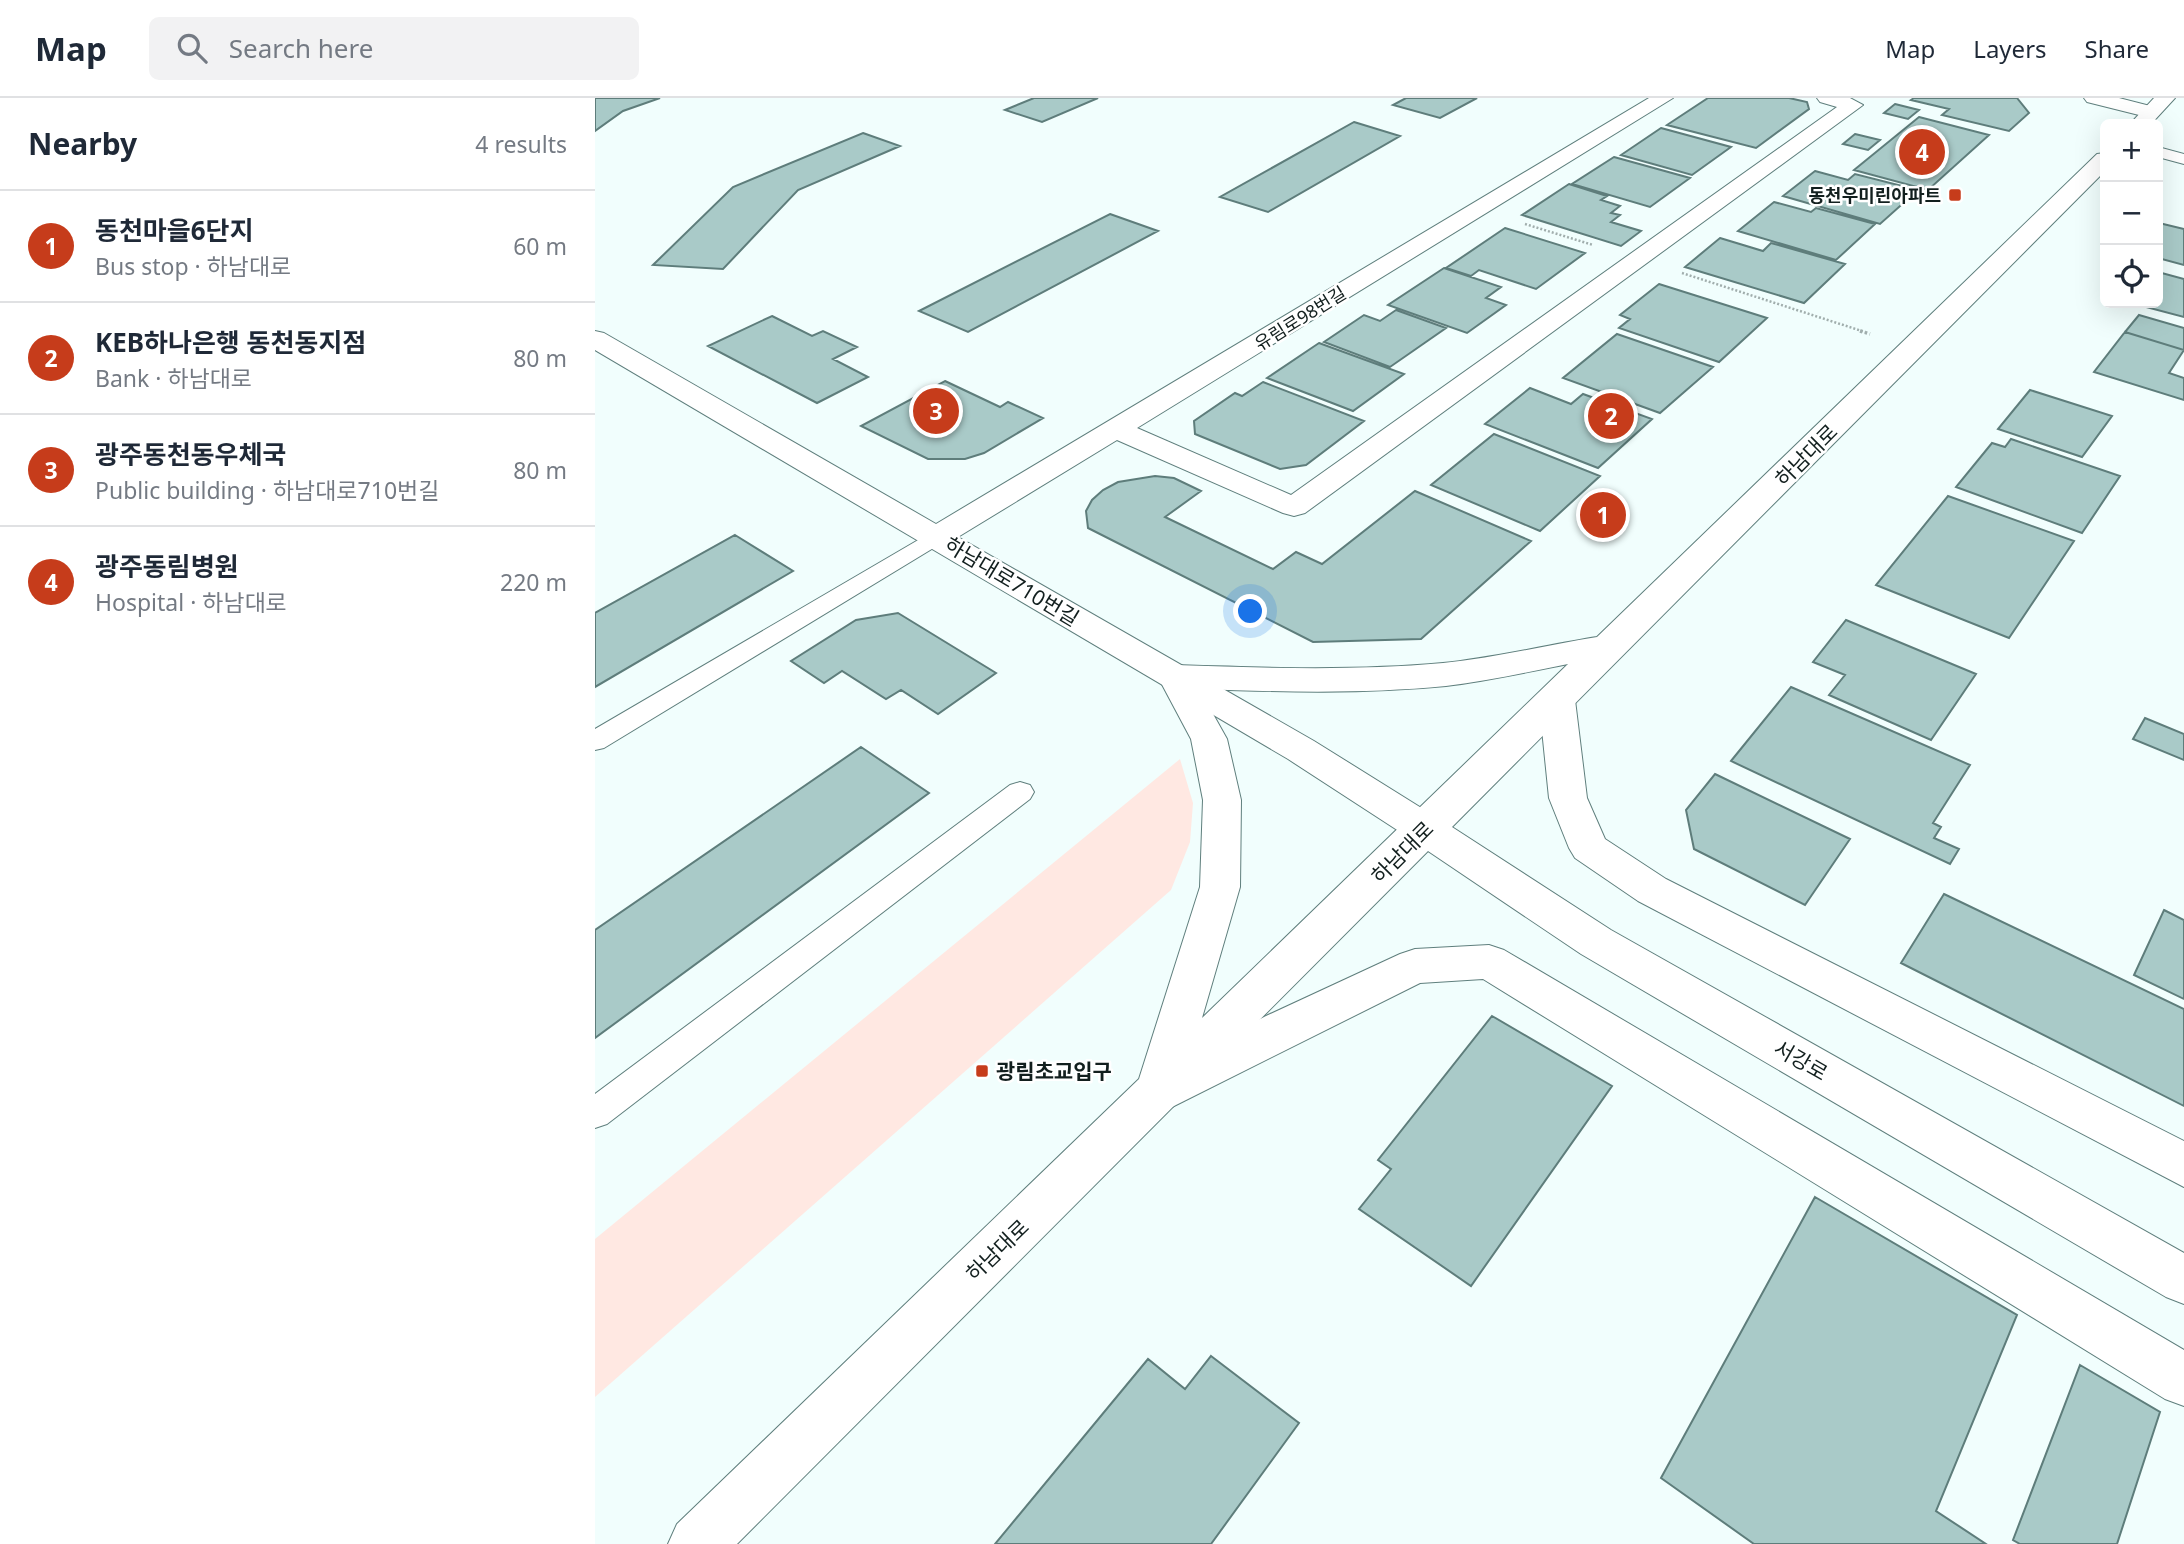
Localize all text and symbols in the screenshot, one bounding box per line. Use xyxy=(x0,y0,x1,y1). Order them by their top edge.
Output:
search box xyxy=(149,17,639,80)
text: Map xyxy=(35,26,107,71)
icon: search xyxy=(173,29,211,67)
text: Search here xyxy=(229,30,373,66)
text: Map xyxy=(1885,32,1935,65)
text: Layers xyxy=(1973,32,2047,65)
text: Share xyxy=(2085,32,2149,65)
map controls xyxy=(2100,119,2163,308)
button: + xyxy=(2100,119,2163,182)
text: Nearby xyxy=(28,123,137,164)
pin: 4 xyxy=(1899,126,1945,178)
text: 4 results xyxy=(475,128,567,160)
button: − xyxy=(2100,182,2163,245)
place label: 동천우미린아파트 xyxy=(1809,183,1941,207)
marker: 동천우미린아파트 xyxy=(1947,187,1963,203)
text: 동천마을6단지 xyxy=(95,212,253,248)
text: 1 xyxy=(44,230,58,262)
text: 60 m xyxy=(513,230,567,262)
button: locate xyxy=(2100,245,2163,308)
text: Bus stop · 하남대로 xyxy=(95,250,291,282)
street label: 유림로98번길 xyxy=(1250,280,1350,356)
text: KEB하나은행 동천동지점 xyxy=(95,324,366,360)
text: 2 xyxy=(44,342,58,374)
text: 80 m xyxy=(513,342,567,374)
text: Bank · 하남대로 xyxy=(95,362,252,394)
pin: 3 xyxy=(913,385,959,437)
pin: 2 xyxy=(1588,390,1634,442)
street label: 하남대로 xyxy=(1769,418,1843,492)
text: 광주동천동우체국 xyxy=(95,436,286,472)
text: 3 xyxy=(44,454,58,486)
text: 80 m xyxy=(513,454,567,486)
text: Public building · 하남대로710번길 xyxy=(95,474,439,506)
pin: 1 xyxy=(1580,489,1626,541)
street label: 하남대로710번길 xyxy=(940,530,1084,632)
text: 광주동림병원 xyxy=(95,548,239,584)
text: 4 xyxy=(44,566,58,598)
text: 220 m xyxy=(500,566,567,598)
text: Hospital · 하남대로 xyxy=(95,586,287,618)
your location xyxy=(1233,594,1267,628)
street label: 하남대로 xyxy=(1365,815,1439,889)
street label: 서강로 xyxy=(1769,1033,1833,1087)
place label: 광림초교입구 xyxy=(996,1057,1112,1085)
marker: 광림초교입구 xyxy=(974,1063,990,1079)
street label: 하남대로 xyxy=(959,1213,1035,1287)

